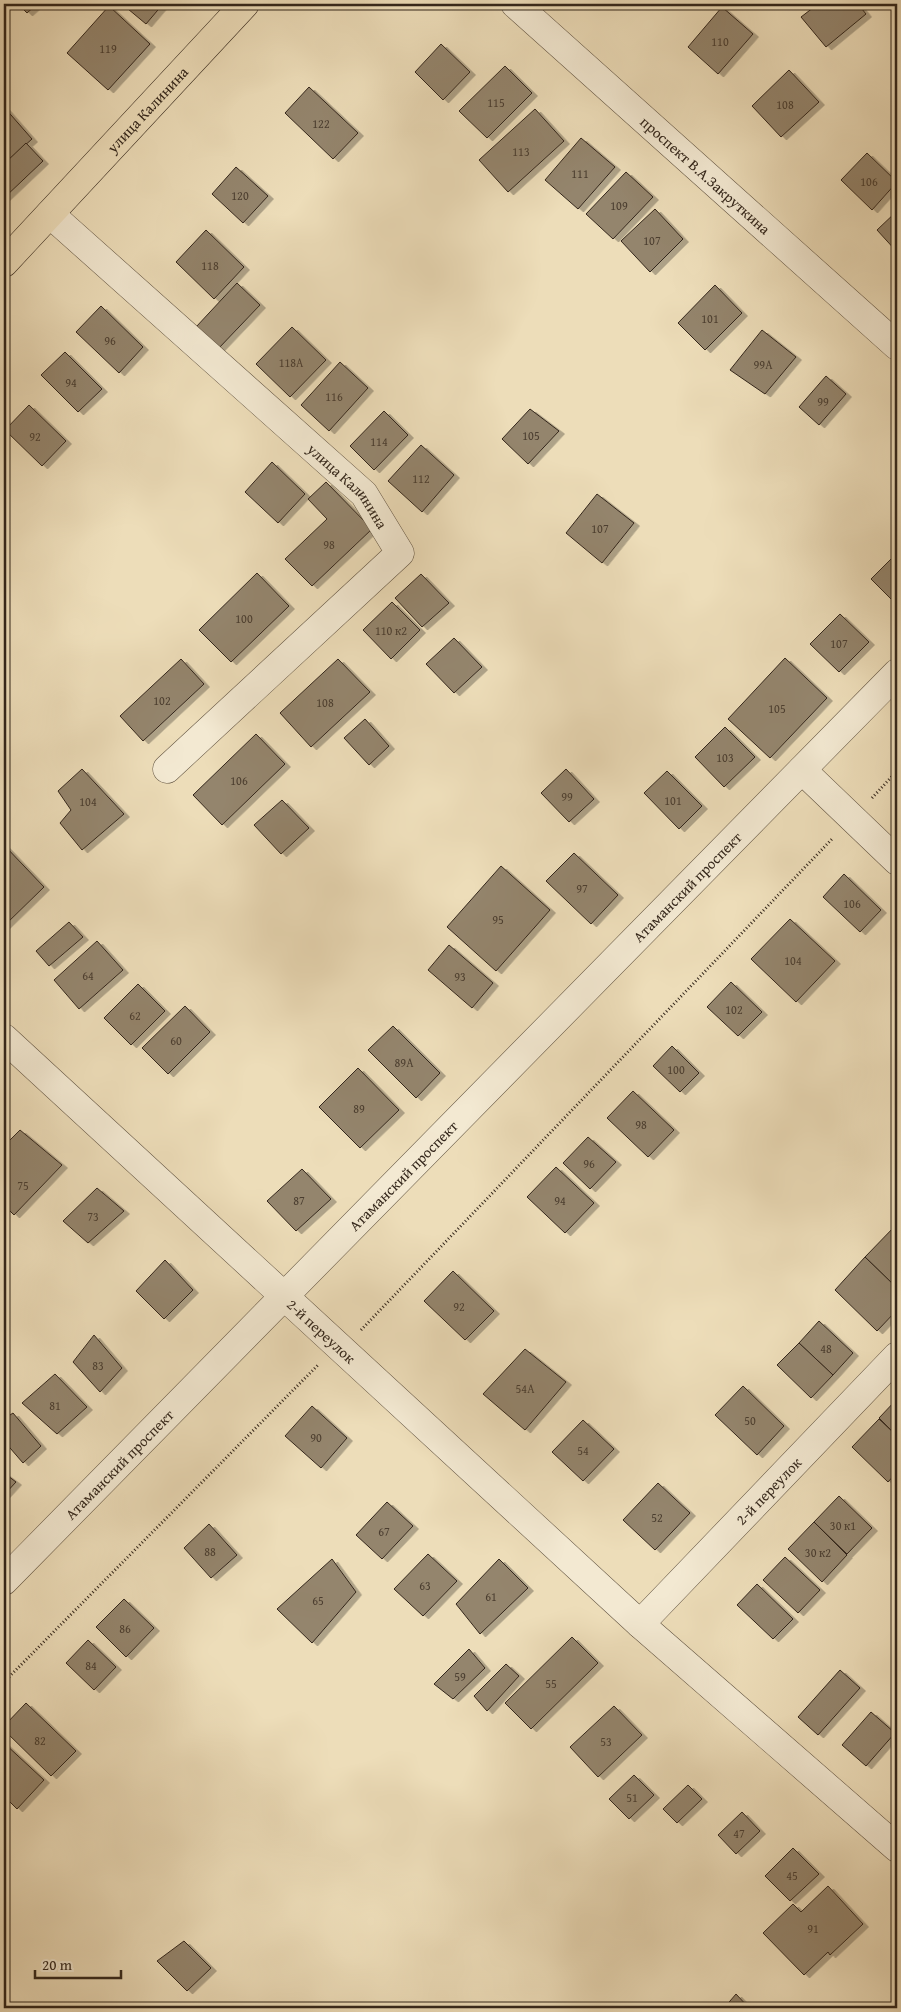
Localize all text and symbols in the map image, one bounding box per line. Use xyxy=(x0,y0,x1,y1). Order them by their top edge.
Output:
house number: 110 xyxy=(711,33,729,50)
house number: 119 xyxy=(99,40,117,57)
street label: улица Калинина xyxy=(101,61,193,158)
house number: 115 xyxy=(487,94,505,111)
house number: 108 xyxy=(776,96,794,113)
street label: проспект В.А.Закруткина xyxy=(636,111,776,239)
house number: 122 xyxy=(312,115,330,132)
house number: 113 xyxy=(512,143,530,160)
house number: 111 xyxy=(571,165,589,182)
house number: 106 xyxy=(860,173,878,190)
house number: 120 xyxy=(231,187,249,204)
house number: 109 xyxy=(610,197,628,214)
house number: 107 xyxy=(643,232,661,249)
house number: 118 xyxy=(201,257,219,274)
house number: 101 xyxy=(701,310,719,327)
house number: 96 xyxy=(104,332,116,349)
house number: 118А xyxy=(279,354,304,371)
house number: 99А xyxy=(754,356,773,373)
house number: 94 xyxy=(65,374,77,391)
house number: 116 xyxy=(325,388,343,405)
house number: 99 xyxy=(817,393,829,410)
house number: 105 xyxy=(522,427,540,444)
house number: 92 xyxy=(29,428,41,445)
house number: 114 xyxy=(370,433,388,450)
street label: улица Калинина xyxy=(302,437,394,533)
house number: 112 xyxy=(412,470,430,487)
house number: 107 xyxy=(591,520,609,537)
house number: 98 xyxy=(323,536,335,553)
house number: 100 xyxy=(235,610,253,627)
house number: 110 к2 xyxy=(375,622,407,639)
house number: 107 xyxy=(830,635,848,652)
house number: 102 xyxy=(153,692,171,709)
house number: 108 xyxy=(316,694,334,711)
house number: 105 xyxy=(768,700,786,717)
house number: 103 xyxy=(716,749,734,766)
house number: 106 xyxy=(230,772,248,789)
house number: 99 xyxy=(561,788,573,805)
house number: 101 xyxy=(664,792,682,809)
house number: 104 xyxy=(79,793,97,810)
street label: Атаманский проспект xyxy=(628,826,747,946)
house number: 97 xyxy=(576,880,588,897)
house number: 106 xyxy=(843,895,861,912)
house number: 95 xyxy=(492,911,504,928)
house number: 104 xyxy=(784,952,802,969)
house number: 64 xyxy=(82,967,94,984)
house number: 93 xyxy=(454,968,466,985)
house number: 102 xyxy=(725,1001,743,1018)
house number: 62 xyxy=(129,1007,141,1024)
house number: 60 xyxy=(170,1032,182,1049)
house number: 89А xyxy=(395,1054,414,1071)
house number: 100 xyxy=(667,1061,685,1078)
house number: 89 xyxy=(353,1100,365,1117)
street label: Атаманский проспект xyxy=(344,1115,463,1235)
house number: 98 xyxy=(635,1116,647,1133)
house number: 96 xyxy=(583,1155,595,1172)
house number: 75 xyxy=(17,1177,29,1194)
house number: 87 xyxy=(293,1192,305,1209)
house number: 94 xyxy=(554,1192,566,1209)
house number: 73 xyxy=(87,1208,99,1225)
street label: 2-й переулок xyxy=(283,1294,361,1368)
house number: 92 xyxy=(453,1298,465,1315)
house number: 48 xyxy=(820,1340,832,1357)
house number: 83 xyxy=(92,1357,104,1374)
house number: 54А xyxy=(516,1380,535,1397)
house number: 81 xyxy=(49,1397,61,1414)
street label: Атаманский проспект xyxy=(60,1404,179,1524)
house number: 50 xyxy=(744,1412,756,1429)
house number: 90 xyxy=(310,1429,322,1446)
house number: 54 xyxy=(577,1442,589,1459)
street label: 2-й переулок xyxy=(730,1452,806,1529)
house number: 52 xyxy=(651,1509,663,1526)
house number: 30 к1 xyxy=(830,1517,856,1534)
house number: 67 xyxy=(378,1523,390,1540)
house number: 88 xyxy=(204,1543,216,1560)
house number: 30 к2 xyxy=(805,1544,831,1561)
house number: 63 xyxy=(419,1577,431,1594)
house number: 61 xyxy=(485,1588,497,1605)
house number: 65 xyxy=(312,1592,324,1609)
house number: 86 xyxy=(119,1620,131,1637)
house number: 84 xyxy=(85,1657,97,1674)
house number: 59 xyxy=(454,1668,466,1685)
house number: 55 xyxy=(545,1675,557,1692)
house number: 82 xyxy=(34,1732,46,1749)
house number: 53 xyxy=(600,1733,612,1750)
house number: 51 xyxy=(626,1789,638,1806)
house number: 47 xyxy=(733,1825,745,1842)
house number: 45 xyxy=(786,1867,798,1884)
house number: 91 xyxy=(807,1920,819,1937)
scale bar xyxy=(35,1947,121,1979)
text: 20 m xyxy=(42,1954,73,1975)

